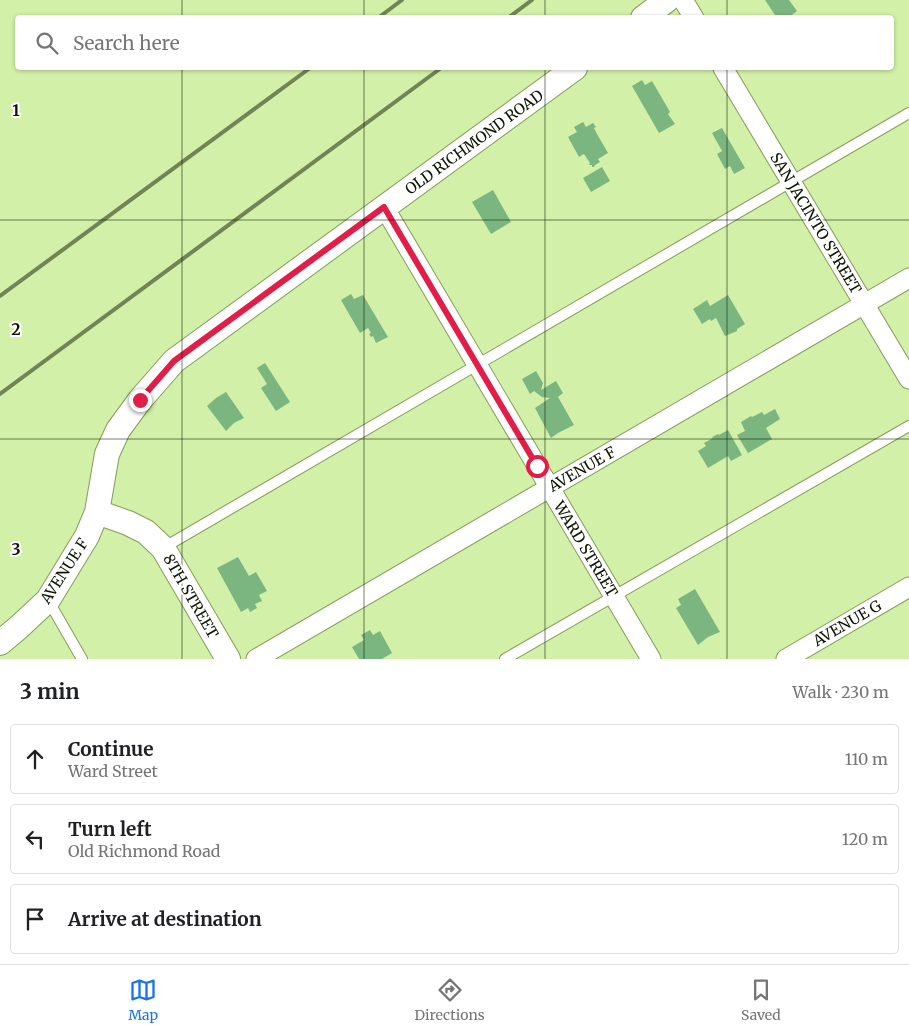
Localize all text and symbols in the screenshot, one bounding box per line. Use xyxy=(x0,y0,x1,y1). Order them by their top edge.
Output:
search box xyxy=(15,15,894,70)
icon: search xyxy=(33,29,61,57)
text: Search here xyxy=(73,31,180,55)
street label: OLD RICHMOND ROAD xyxy=(401,85,547,199)
text: 1 xyxy=(12,100,20,120)
street label: SAN JACINTO STREET xyxy=(766,149,866,298)
text: 2 xyxy=(11,319,21,339)
route end xyxy=(129,389,152,412)
street label: AVENUE F xyxy=(544,442,619,496)
route start xyxy=(526,455,549,478)
street label: WARD STREET xyxy=(549,497,622,601)
street label: AVENUE F xyxy=(35,535,92,608)
text: 3 xyxy=(11,539,21,559)
street label: 8TH STREET xyxy=(159,551,223,642)
street label: AVENUE G xyxy=(809,596,885,651)
text: 3 min xyxy=(20,678,79,705)
text: Walk · 230 m xyxy=(793,682,889,702)
text: Continue xyxy=(68,737,154,761)
icon: ahead xyxy=(21,745,49,773)
text: 110 m xyxy=(845,749,888,769)
text: Ward Street xyxy=(68,761,158,781)
text: Turn left xyxy=(68,817,152,841)
icon: left xyxy=(21,825,49,853)
text: 120 m xyxy=(842,829,888,849)
text: Old Richmond Road xyxy=(68,841,220,861)
icon: arrive xyxy=(21,905,49,933)
text: Arrive at destination xyxy=(68,907,262,931)
tab: Map xyxy=(128,976,158,1024)
tab: Directions xyxy=(415,976,485,1024)
tab: Saved xyxy=(741,976,781,1024)

